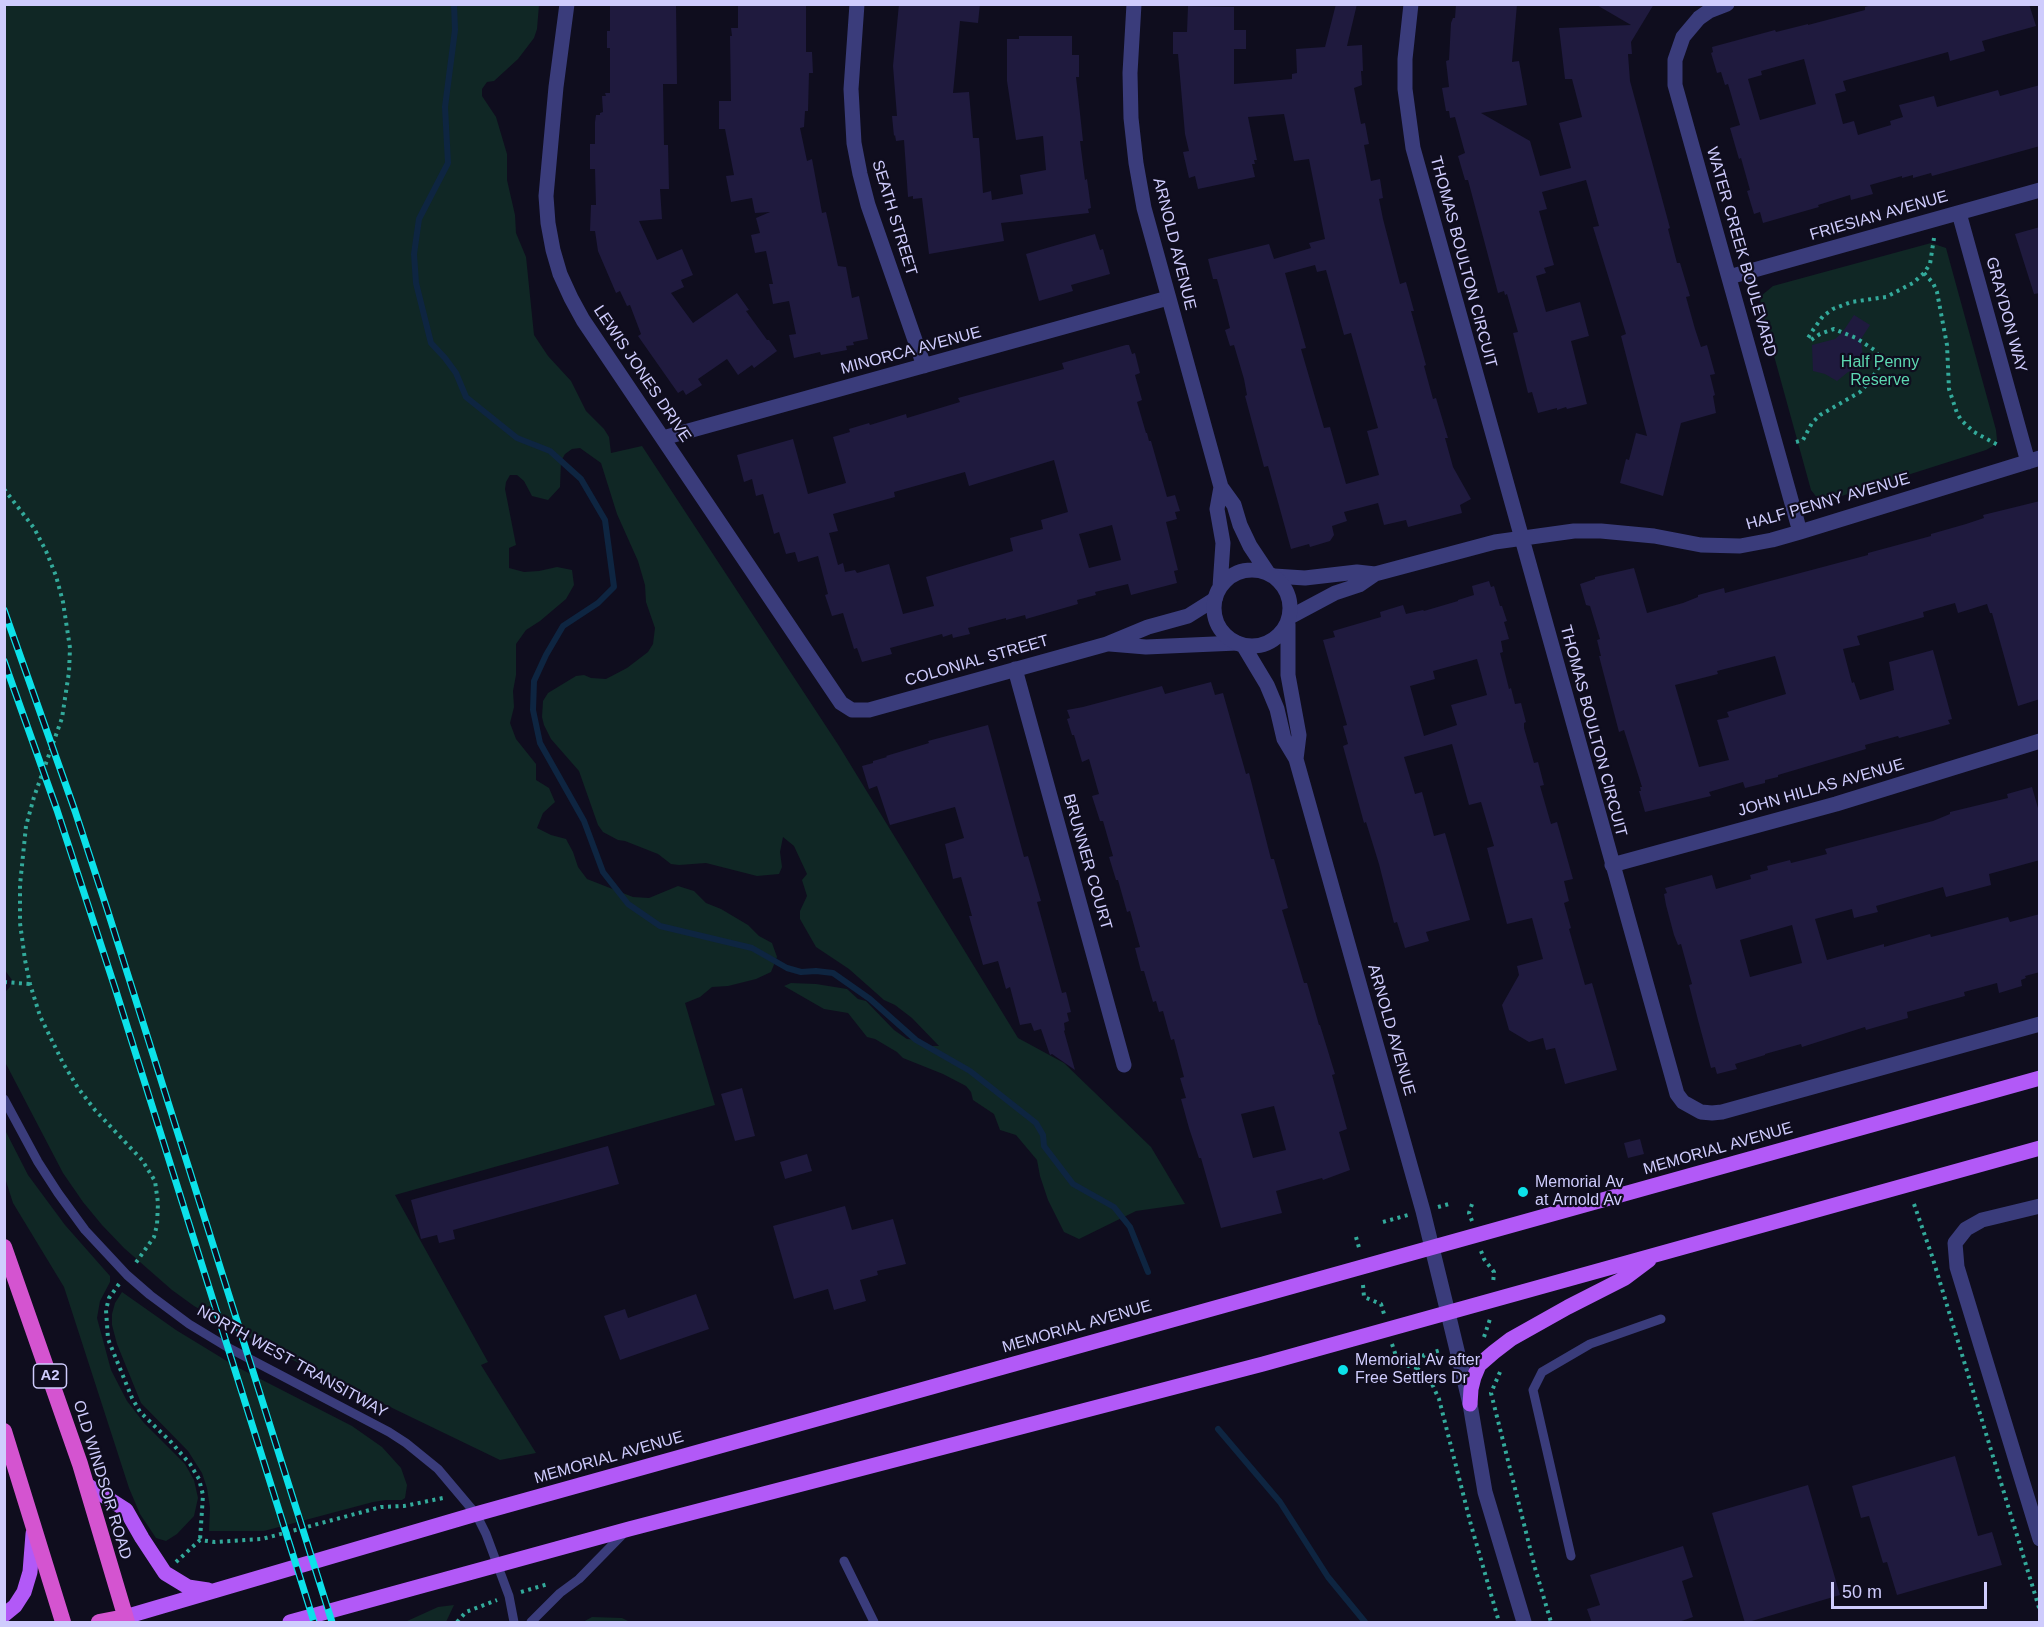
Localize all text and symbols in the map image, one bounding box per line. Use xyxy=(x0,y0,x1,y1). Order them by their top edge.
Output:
street label: WATER CREEK BOULEVARD xyxy=(1702,145,1780,359)
street label: THOMAS BOULTON CIRCUIT xyxy=(1426,154,1500,370)
street label: SEATH STREET xyxy=(867,158,921,278)
street label: ARNOLD AVENUE xyxy=(1148,176,1200,312)
street label: FRIESIAN AVENUE xyxy=(1808,187,1950,245)
street label: GRAYDON WAY xyxy=(1981,255,2031,375)
street label: LEWIS JONES DRIVE xyxy=(589,302,695,446)
street label: MINORCA AVENUE xyxy=(839,323,983,379)
park label: Half Penny Reserve xyxy=(1841,353,1919,391)
street label: HALF PENNY AVENUE xyxy=(1744,469,1912,535)
street label: THOMAS BOULTON CIRCUIT xyxy=(1556,623,1630,839)
street label: COLONIAL STREET xyxy=(903,631,1051,691)
street label: JOHN HILLAS AVENUE xyxy=(1736,755,1906,821)
street label: BRUNNER COURT xyxy=(1058,792,1116,932)
street label: ARNOLD AVENUE xyxy=(1363,962,1419,1098)
street label: MEMORIAL AVENUE xyxy=(1641,1118,1795,1180)
place label: Memorial Av at Arnold Av xyxy=(1535,1173,1624,1211)
marker: Memorial Av at Arnold Av xyxy=(1516,1185,1530,1199)
street label: MEMORIAL AVENUE xyxy=(1000,1296,1154,1358)
street label: NORTH WEST TRANSITWAY xyxy=(193,1302,391,1422)
place label: Memorial Av after Free Settlers Dr xyxy=(1355,1351,1480,1389)
marker: Memorial Av after Free Settlers Dr xyxy=(1336,1363,1350,1377)
road number: A2 xyxy=(34,1364,66,1388)
street label: OLD WINDSOR ROAD xyxy=(69,1398,135,1562)
street label: MEMORIAL AVENUE xyxy=(532,1427,686,1489)
scale bar xyxy=(1834,1570,1990,1608)
text: 50 m xyxy=(1842,1582,1882,1602)

